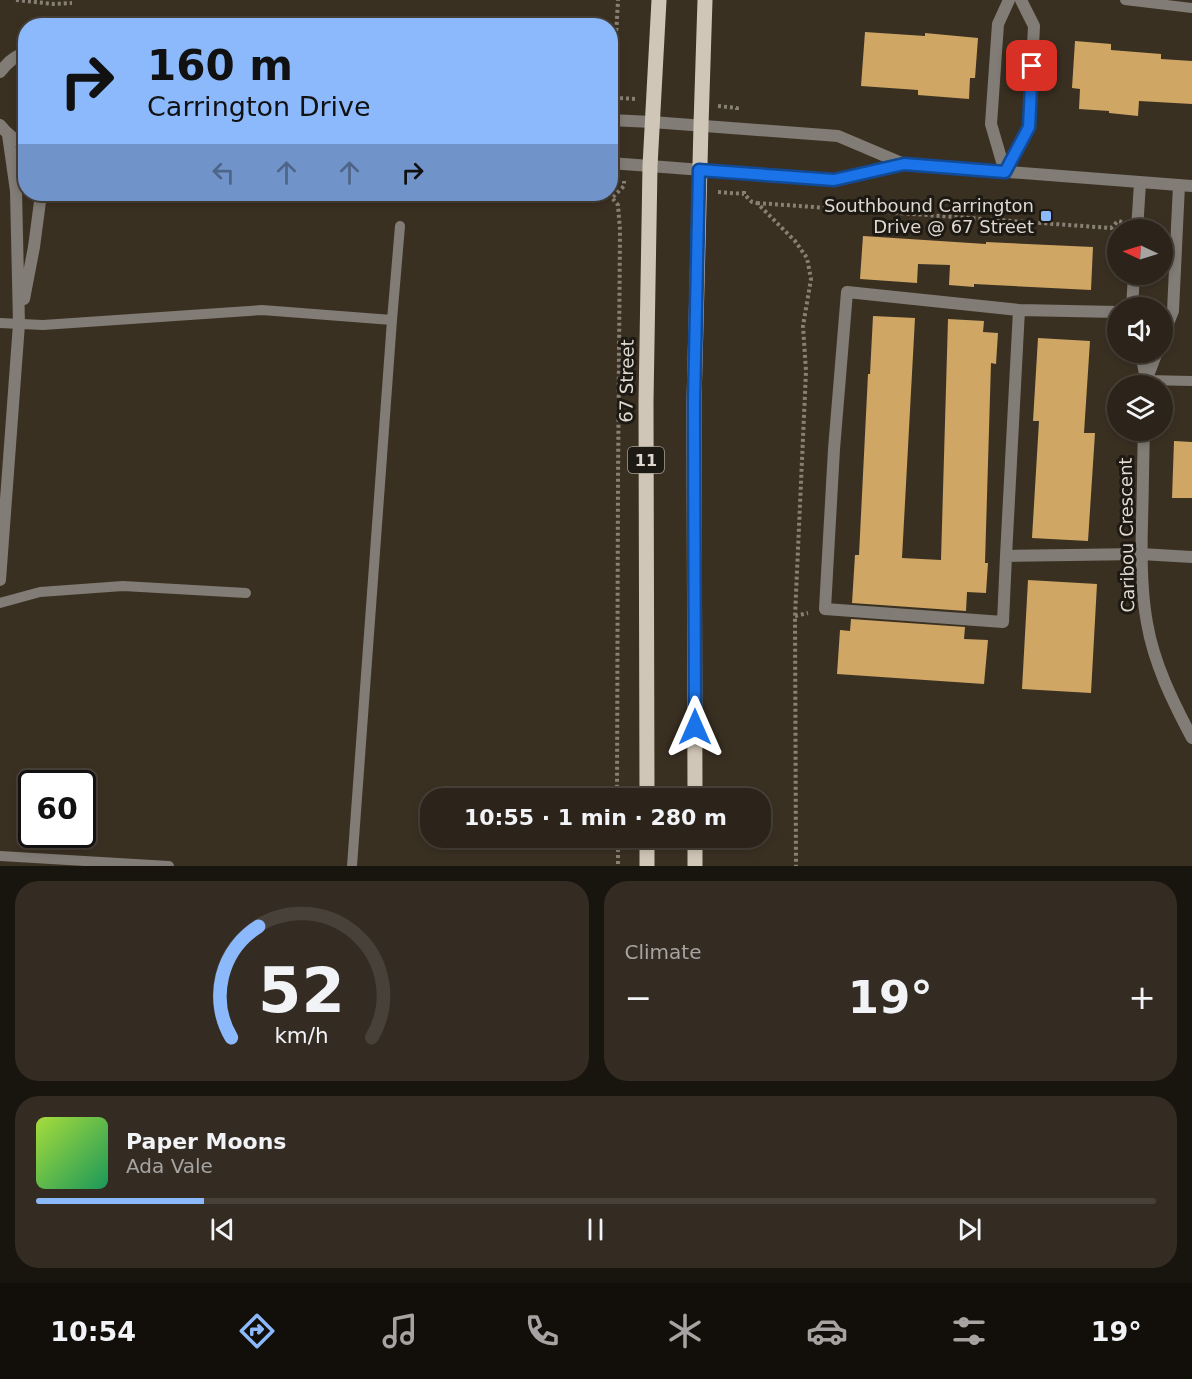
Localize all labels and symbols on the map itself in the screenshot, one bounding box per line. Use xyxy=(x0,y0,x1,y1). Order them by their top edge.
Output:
pin xyxy=(1006,40,1057,91)
place label: Southbound Carrington Drive @ 67 Street xyxy=(824,195,1034,237)
marker: Southbound Carrington Drive @ 67 Street xyxy=(1039,209,1053,223)
north arrow xyxy=(1107,219,1173,285)
street label: 67 Street xyxy=(615,339,638,423)
road number: 11 xyxy=(628,447,664,473)
street label: Caribou Crescent xyxy=(1115,457,1138,613)
position arrow xyxy=(663,695,727,759)
speed limit sign: 60 xyxy=(18,770,96,848)

